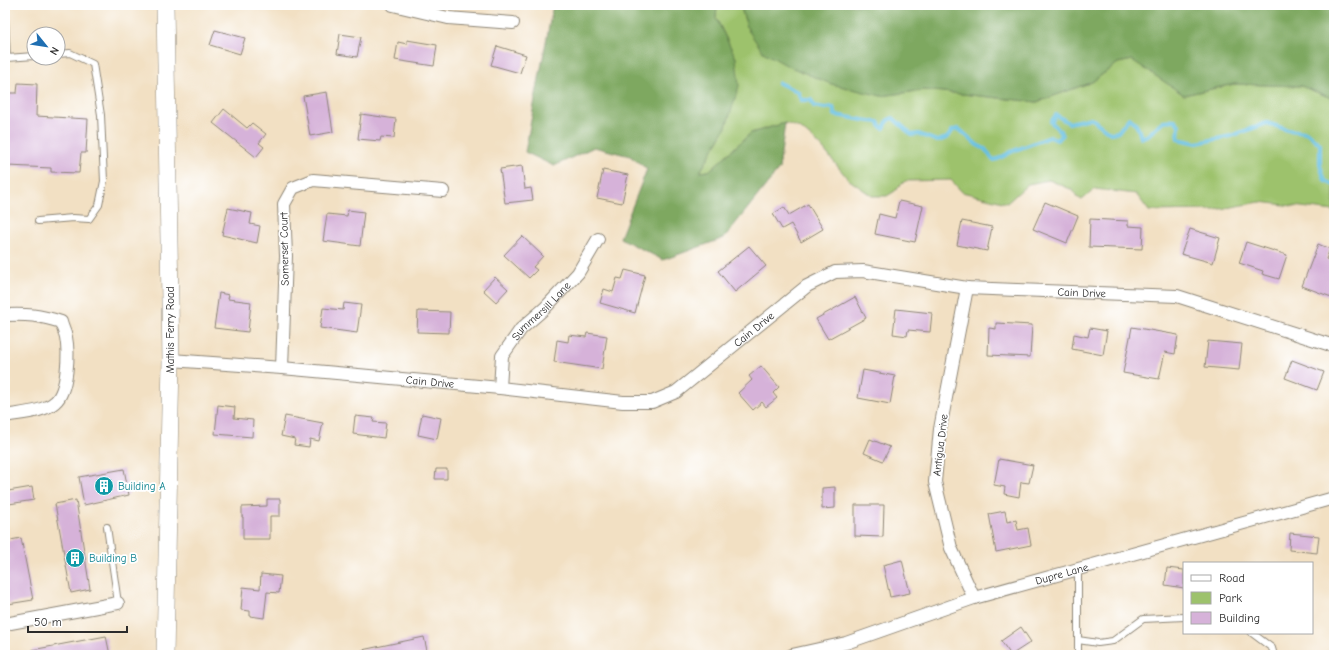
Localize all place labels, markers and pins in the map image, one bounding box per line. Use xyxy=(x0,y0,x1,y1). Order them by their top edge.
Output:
building icon: Building A xyxy=(93,475,115,497)
place label: Building A xyxy=(118,480,166,493)
building icon: Building B xyxy=(64,547,86,569)
place label: Building B xyxy=(89,552,137,565)

